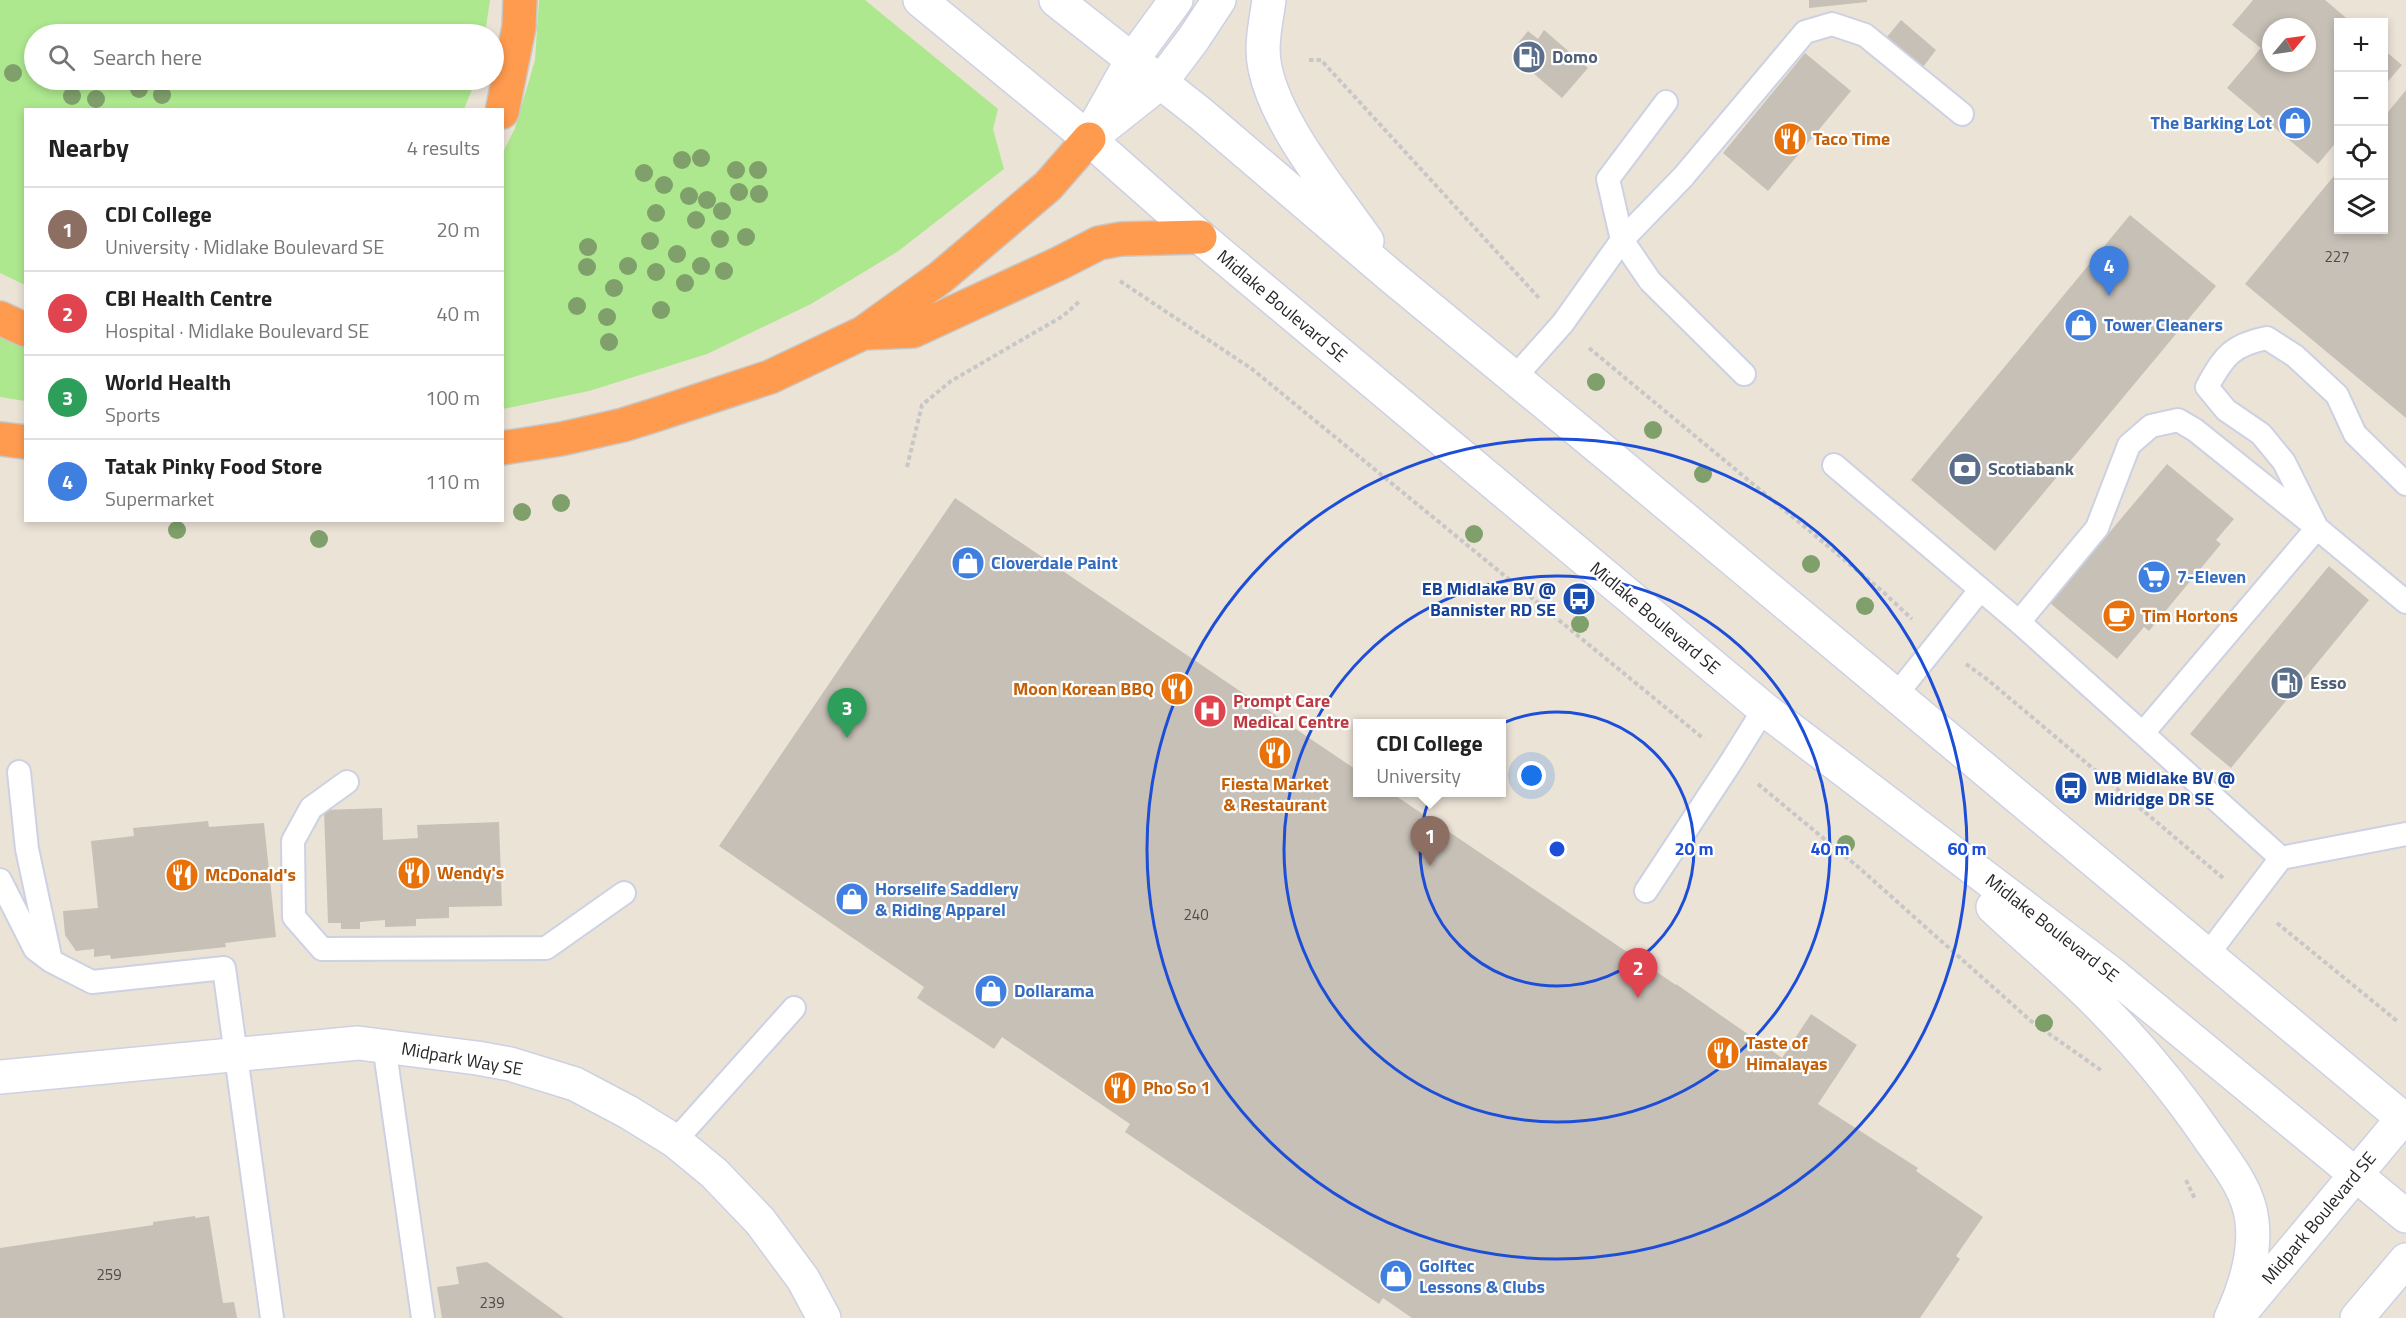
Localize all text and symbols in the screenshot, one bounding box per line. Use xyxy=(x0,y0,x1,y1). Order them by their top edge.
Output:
north arrow xyxy=(2262,18,2316,72)
map controls xyxy=(2334,18,2388,234)
button: + xyxy=(2334,18,2388,72)
search box xyxy=(24,24,504,90)
fuel station icon: Domo xyxy=(1511,39,1547,75)
text: Search here xyxy=(93,40,202,74)
icon: search xyxy=(45,41,78,74)
place label: Domo xyxy=(1552,43,1598,70)
button: − xyxy=(2334,72,2388,126)
shop icon: The Barking Lot xyxy=(2277,105,2313,141)
place label: The Barking Lot xyxy=(2151,109,2272,136)
restaurant icon: Taco Time xyxy=(1772,121,1808,157)
place label: Taco Time xyxy=(1813,125,1890,152)
button: locate xyxy=(2334,126,2388,180)
text: Nearby xyxy=(48,128,129,167)
text: 4 results xyxy=(407,132,480,163)
button: layers xyxy=(2334,180,2388,234)
text: CDI College xyxy=(105,197,212,231)
text: 1 xyxy=(62,214,73,245)
text: 20 m xyxy=(436,214,480,245)
text: University · Midlake Boulevard SE xyxy=(105,231,384,262)
street label: Midlake Boulevard SE xyxy=(1211,243,1354,368)
house number: 227 xyxy=(2324,245,2350,268)
pin: 4 xyxy=(2090,246,2128,296)
text: CBI Health Centre xyxy=(105,281,272,315)
text: 2 xyxy=(62,298,73,329)
text: 40 m xyxy=(436,298,480,329)
shop icon: Tower Cleaners xyxy=(2063,307,2099,343)
place label: Tower Cleaners xyxy=(2104,311,2223,338)
text: Hospital · Midlake Boulevard SE xyxy=(105,315,369,346)
text: World Health xyxy=(105,365,231,399)
text: 3 xyxy=(62,382,73,413)
text: 100 m xyxy=(425,382,480,413)
text: Sports xyxy=(105,399,160,430)
text: Tatak Pinky Food Store xyxy=(105,449,322,483)
bank icon: Scotiabank xyxy=(1947,451,1983,487)
place label: Scotiabank xyxy=(1988,455,2075,482)
text: 4 xyxy=(62,466,73,497)
text: 110 m xyxy=(425,466,480,497)
text: Supermarket xyxy=(105,483,214,514)
shop icon: Cloverdale Paint xyxy=(950,545,986,581)
place label: Cloverdale Paint xyxy=(991,549,1118,576)
street label: Midlake Boulevard SE xyxy=(1584,555,1727,680)
supermarket icon: 7-Eleven xyxy=(2136,559,2172,595)
place label: 7-Eleven xyxy=(2177,563,2246,590)
place label: EB Midlake BV @ Bannister RD SE xyxy=(1422,575,1556,623)
bus stop icon: EB Midlake BV @ Bannister RD SE xyxy=(1561,581,1597,617)
cafe icon: Tim Hortons xyxy=(2101,598,2137,634)
place label: Tim Hortons xyxy=(2142,602,2238,629)
fuel station icon: Esso xyxy=(2269,665,2305,701)
place label: Esso xyxy=(2310,669,2347,696)
restaurant icon: Moon Korean BBQ xyxy=(1159,671,1195,707)
place label: Moon Korean BBQ xyxy=(1013,675,1154,702)
place label: Prompt Care Medical Centre xyxy=(1233,687,1349,735)
pin: 3 xyxy=(828,688,866,738)
hospital icon: Prompt Care Medical Centre xyxy=(1192,693,1228,729)
popup xyxy=(1353,719,1506,797)
text: CDI College xyxy=(1376,726,1483,760)
restaurant icon: Fiesta Market & Restaurant xyxy=(1257,735,1293,771)
text: University xyxy=(1376,760,1461,791)
your location xyxy=(1517,761,1546,790)
place label: WB Midlake BV @ Midridge DR SE xyxy=(2094,764,2235,812)
place label: Fiesta Market & Restaurant xyxy=(1221,770,1329,818)
bus stop icon: WB Midlake BV @ Midridge DR SE xyxy=(2053,770,2089,806)
pin: 1 xyxy=(1410,816,1450,866)
text: 20 m xyxy=(1674,835,1714,862)
text: 40 m xyxy=(1810,835,1850,862)
text: 60 m xyxy=(1947,835,1987,862)
centre of rings xyxy=(1547,839,1567,859)
restaurant icon: Wendy's xyxy=(396,855,432,891)
restaurant icon: McDonald's xyxy=(164,857,200,893)
place label: Wendy's xyxy=(437,859,504,886)
place label: McDonald's xyxy=(205,861,296,888)
street label: Midlake Boulevard SE xyxy=(1980,867,2125,989)
place label: Horselife Saddlery & Riding Apparel xyxy=(875,875,1019,923)
shop icon: Horselife Saddlery & Riding Apparel xyxy=(834,881,870,917)
house number: 240 xyxy=(1183,903,1209,926)
pin: 2 xyxy=(1618,948,1658,998)
shop icon: Dollarama xyxy=(973,973,1009,1009)
place label: Dollarama xyxy=(1014,977,1094,1004)
place label: Taste of Himalayas xyxy=(1746,1029,1828,1077)
street label: Midpark Way SE xyxy=(399,1035,525,1082)
restaurant icon: Taste of Himalayas xyxy=(1705,1035,1741,1071)
restaurant icon: Pho So 1 xyxy=(1102,1070,1138,1106)
place label: Pho So 1 xyxy=(1143,1074,1211,1101)
street label: Midpark Boulevard SE xyxy=(2255,1145,2382,1290)
place label: Golftec Lessons & Clubs xyxy=(1419,1252,1545,1300)
shop icon: Golftec Lessons & Clubs xyxy=(1378,1258,1414,1294)
house number: 259 xyxy=(96,1263,122,1286)
house number: 239 xyxy=(479,1291,505,1314)

